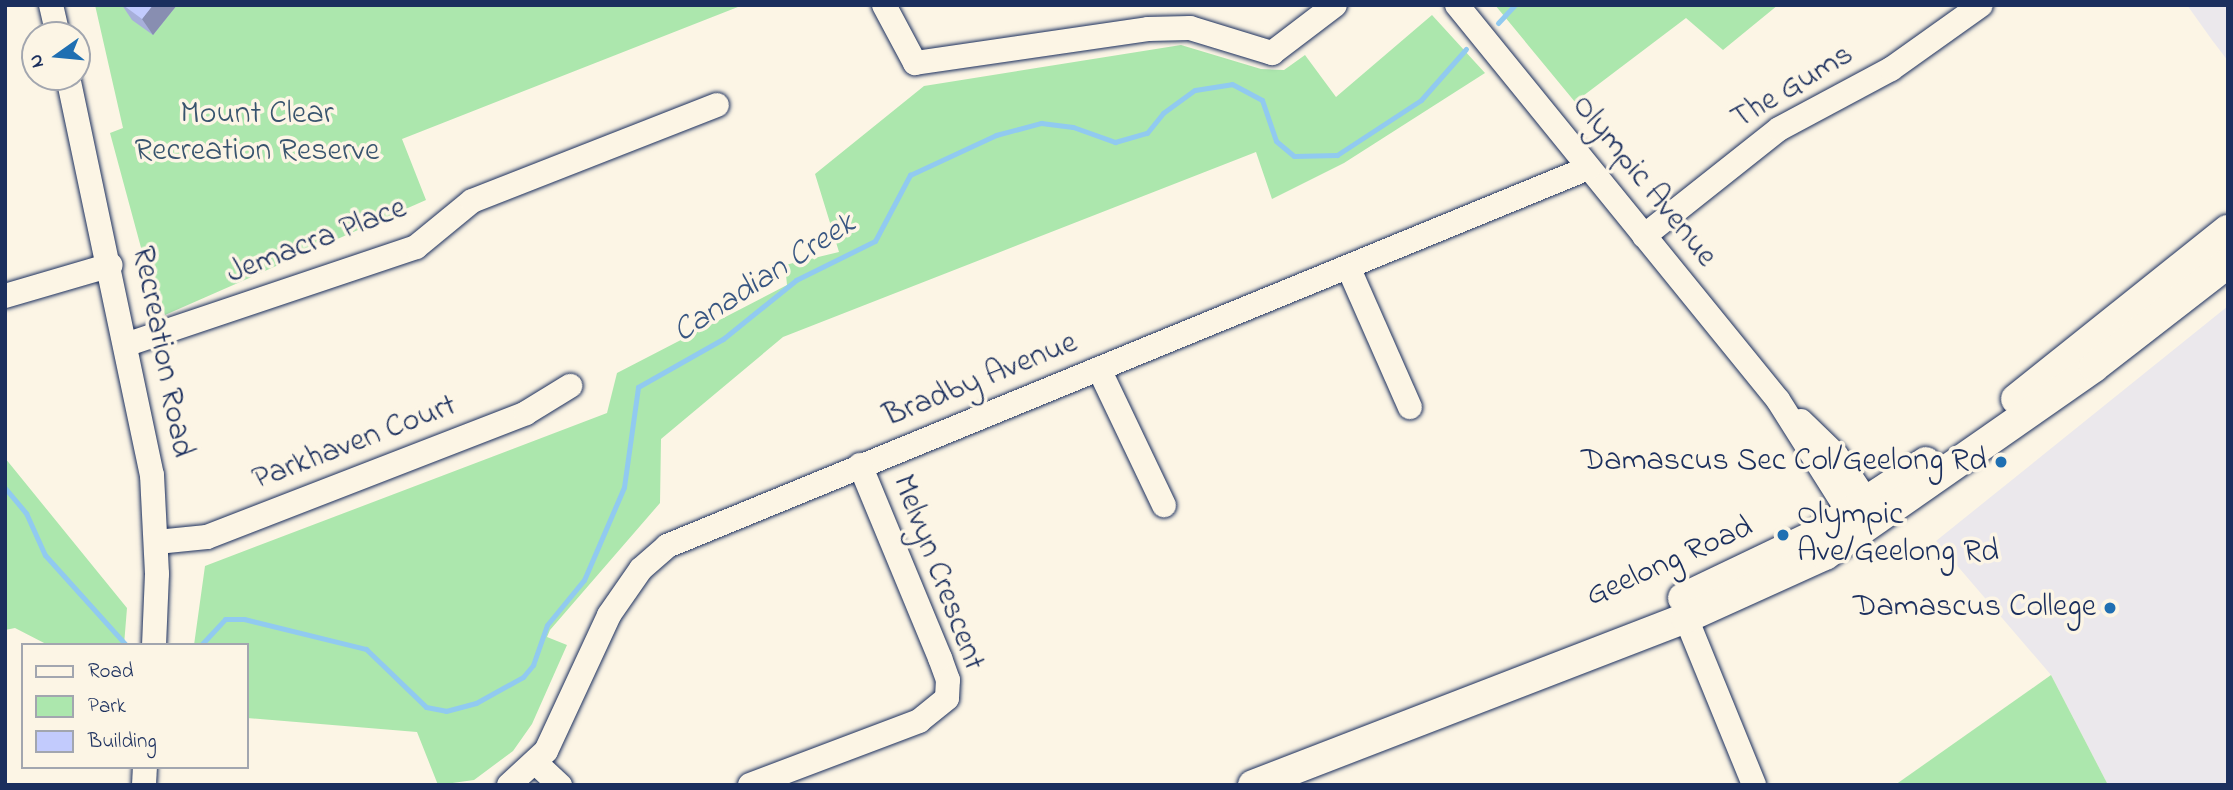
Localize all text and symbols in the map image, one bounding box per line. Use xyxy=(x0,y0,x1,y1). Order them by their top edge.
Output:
north arrow xyxy=(21,21,91,91)
street label: The Gums xyxy=(1725,37,1861,139)
text: N xyxy=(22,51,52,71)
street label: Olympic Avenue xyxy=(1562,88,1724,276)
park label: Mount Clear Recreation Reserve xyxy=(135,97,379,172)
street label: Jemacra Place xyxy=(222,190,412,294)
water label: Canadian Creek xyxy=(666,205,864,353)
street label: Recreation Road xyxy=(122,243,200,461)
street label: Bradby Avenue xyxy=(879,325,1083,437)
street label: Parkhaven Court xyxy=(248,388,462,500)
place label: Damascus Sec Col/Geelong Rd xyxy=(1581,443,1987,481)
marker: Damascus Sec Col/Geelong Rd xyxy=(1993,454,2009,470)
street label: Melvyn Crescent xyxy=(882,470,992,676)
place label: Olympic Ave/Geelong Rd xyxy=(1797,498,1999,573)
street label: Geelong Road xyxy=(1581,509,1759,617)
marker: Olympic Ave/Geelong Rd xyxy=(1775,527,1791,543)
place label: Damascus College xyxy=(1853,589,2096,627)
marker: Damascus College xyxy=(2102,600,2118,616)
legend xyxy=(21,643,248,769)
text: Road xyxy=(88,657,134,687)
text: Park xyxy=(88,692,126,722)
text: Building xyxy=(88,727,157,757)

